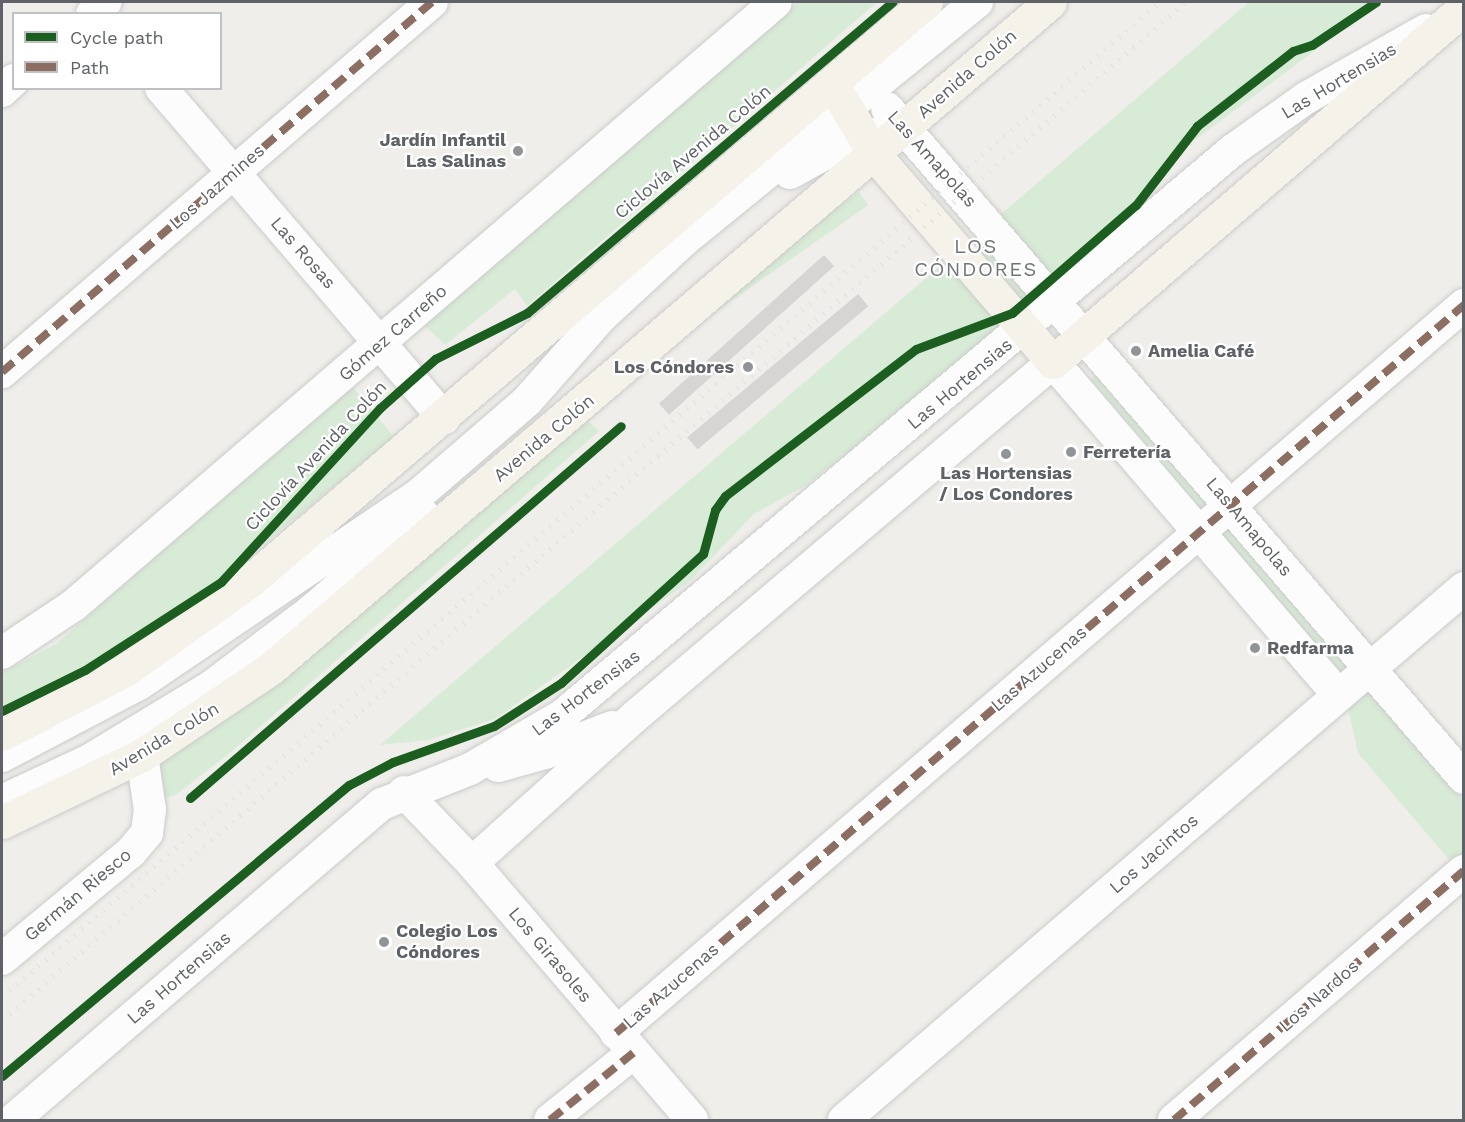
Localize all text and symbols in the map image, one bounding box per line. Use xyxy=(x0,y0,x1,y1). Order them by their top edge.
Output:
legend xyxy=(12,12,222,90)
street label: Avenida Colón xyxy=(913,25,1021,123)
text: Cycle path xyxy=(70,27,164,48)
street label: Las Hortensias xyxy=(1278,38,1400,124)
text: Path xyxy=(70,57,110,78)
street label: Ciclovía Avenida Colón xyxy=(610,80,776,224)
street label: Las Amapolas xyxy=(883,106,981,212)
place label: Jardín Infantil Las Salinas xyxy=(380,130,506,172)
street label: Los Jazmines xyxy=(165,140,269,234)
marker: Jardín Infantil Las Salinas xyxy=(511,144,525,158)
street label: Las Rosas xyxy=(266,213,340,293)
district label: LOS CÓNDORES xyxy=(914,234,1038,281)
street label: Gómez Carreño xyxy=(334,280,452,386)
street label: Las Hortensias xyxy=(903,334,1017,434)
place label: Amelia Café xyxy=(1148,340,1255,362)
marker: Amelia Café xyxy=(1129,344,1143,358)
place label: Los Cóndores xyxy=(614,356,734,378)
marker: Los Cóndores xyxy=(739,358,757,376)
street label: Ciclovía Avenida Colón xyxy=(240,376,392,536)
street label: Avenida Colón xyxy=(489,389,599,487)
place label: Ferretería xyxy=(1083,441,1171,463)
marker: Ferretería xyxy=(1064,445,1078,459)
marker: Las Hortensias / Los Condores xyxy=(999,447,1013,461)
place label: Las Hortensias / Los Condores xyxy=(939,463,1073,506)
street label: Las Amapolas xyxy=(1201,473,1297,581)
street label: Las Azucenas xyxy=(986,621,1092,717)
place label: Redfarma xyxy=(1267,637,1354,659)
marker: Redfarma xyxy=(1248,641,1262,655)
street label: Las Hortensias xyxy=(527,645,645,741)
street label: Avenida Colón xyxy=(105,698,223,780)
street label: Los Jacintos xyxy=(1105,810,1203,898)
street label: Germán Riesco xyxy=(20,844,136,946)
street label: Los Girasoles xyxy=(504,903,596,1007)
place label: Colegio Los Cóndores xyxy=(396,921,498,964)
street label: Las Hortensias xyxy=(123,927,235,1029)
marker: Colegio Los Cóndores xyxy=(377,935,391,949)
street label: Las Azucenas xyxy=(618,938,724,1034)
street label: Los Nardos xyxy=(1275,955,1363,1037)

